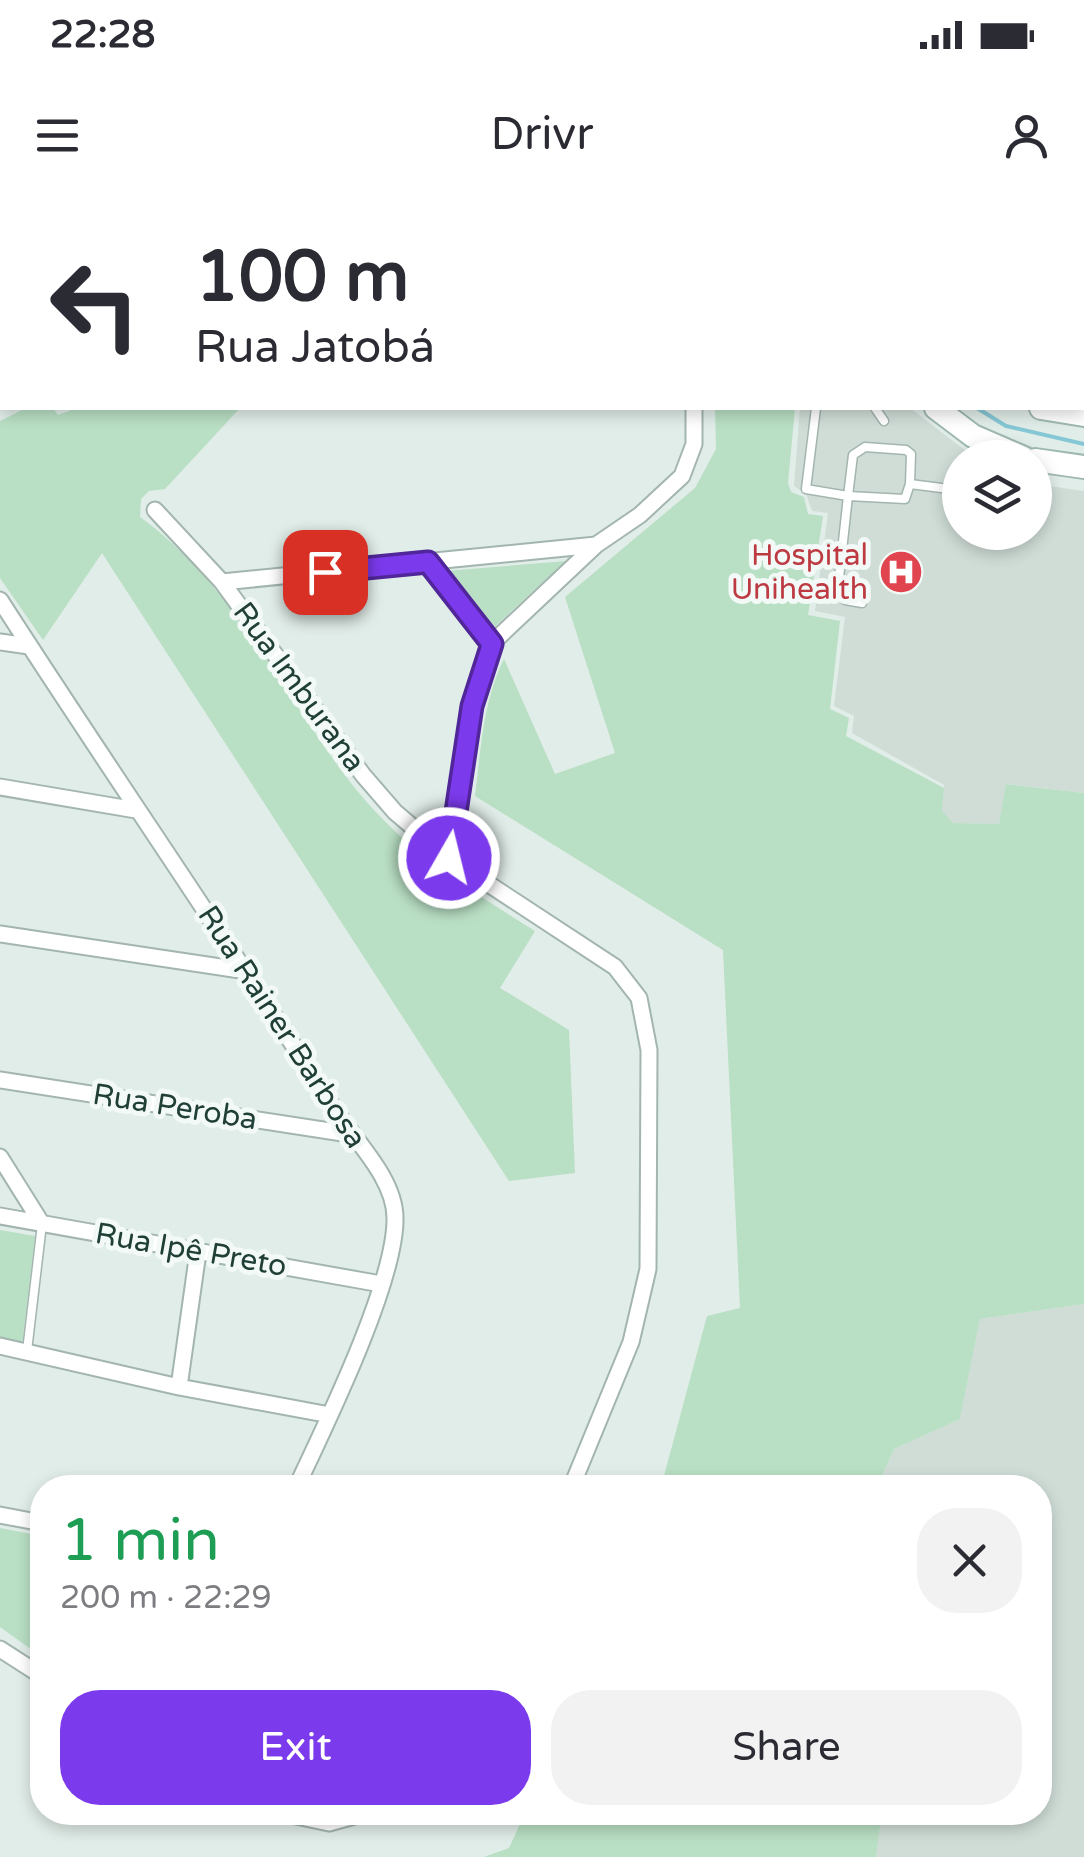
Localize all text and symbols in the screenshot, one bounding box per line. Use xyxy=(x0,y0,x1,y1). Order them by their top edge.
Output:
text: 22:28 xyxy=(50,12,155,58)
icon: menu xyxy=(30,108,85,163)
text: Drivr xyxy=(491,108,593,162)
icon: person xyxy=(999,108,1054,163)
text: 100 m xyxy=(195,236,409,320)
icon: left xyxy=(30,240,160,370)
text: Rua Jatobá xyxy=(195,321,435,375)
map controls xyxy=(942,440,1052,550)
button: layers xyxy=(942,440,1052,550)
pin xyxy=(283,530,368,615)
place label: Hospital Unihealth xyxy=(731,537,868,608)
icon: arrive xyxy=(298,545,353,600)
hospital icon: Hospital Unihealth xyxy=(878,549,924,595)
street label: Rua Imburana xyxy=(225,595,373,779)
position arrow xyxy=(397,806,501,910)
street label: Rua Rainer Barbosa xyxy=(190,899,374,1155)
street label: Rua Peroba xyxy=(90,1076,260,1138)
street label: Rua Ipê Preto xyxy=(92,1215,290,1285)
text: 1 min xyxy=(60,1505,220,1577)
button: close xyxy=(917,1508,1022,1613)
text: 200 m · 22:29 xyxy=(60,1579,272,1617)
button: Exit xyxy=(60,1690,531,1805)
button: Share xyxy=(551,1690,1022,1805)

